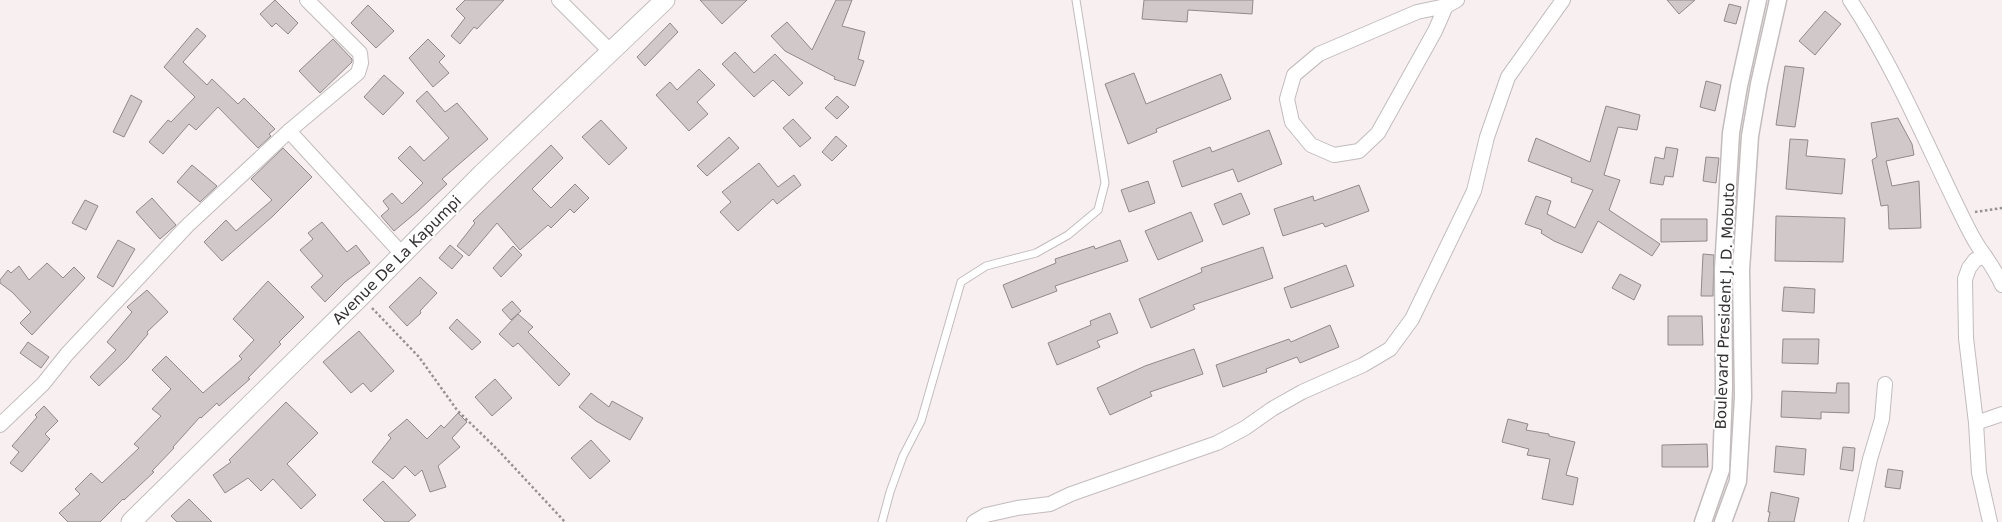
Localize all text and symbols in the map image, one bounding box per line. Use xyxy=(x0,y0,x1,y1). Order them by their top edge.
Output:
street label: Boulevard President J. D. Mobuto xyxy=(1712,182,1738,430)
street label: Avenue De La Kapumpi xyxy=(329,192,465,328)

